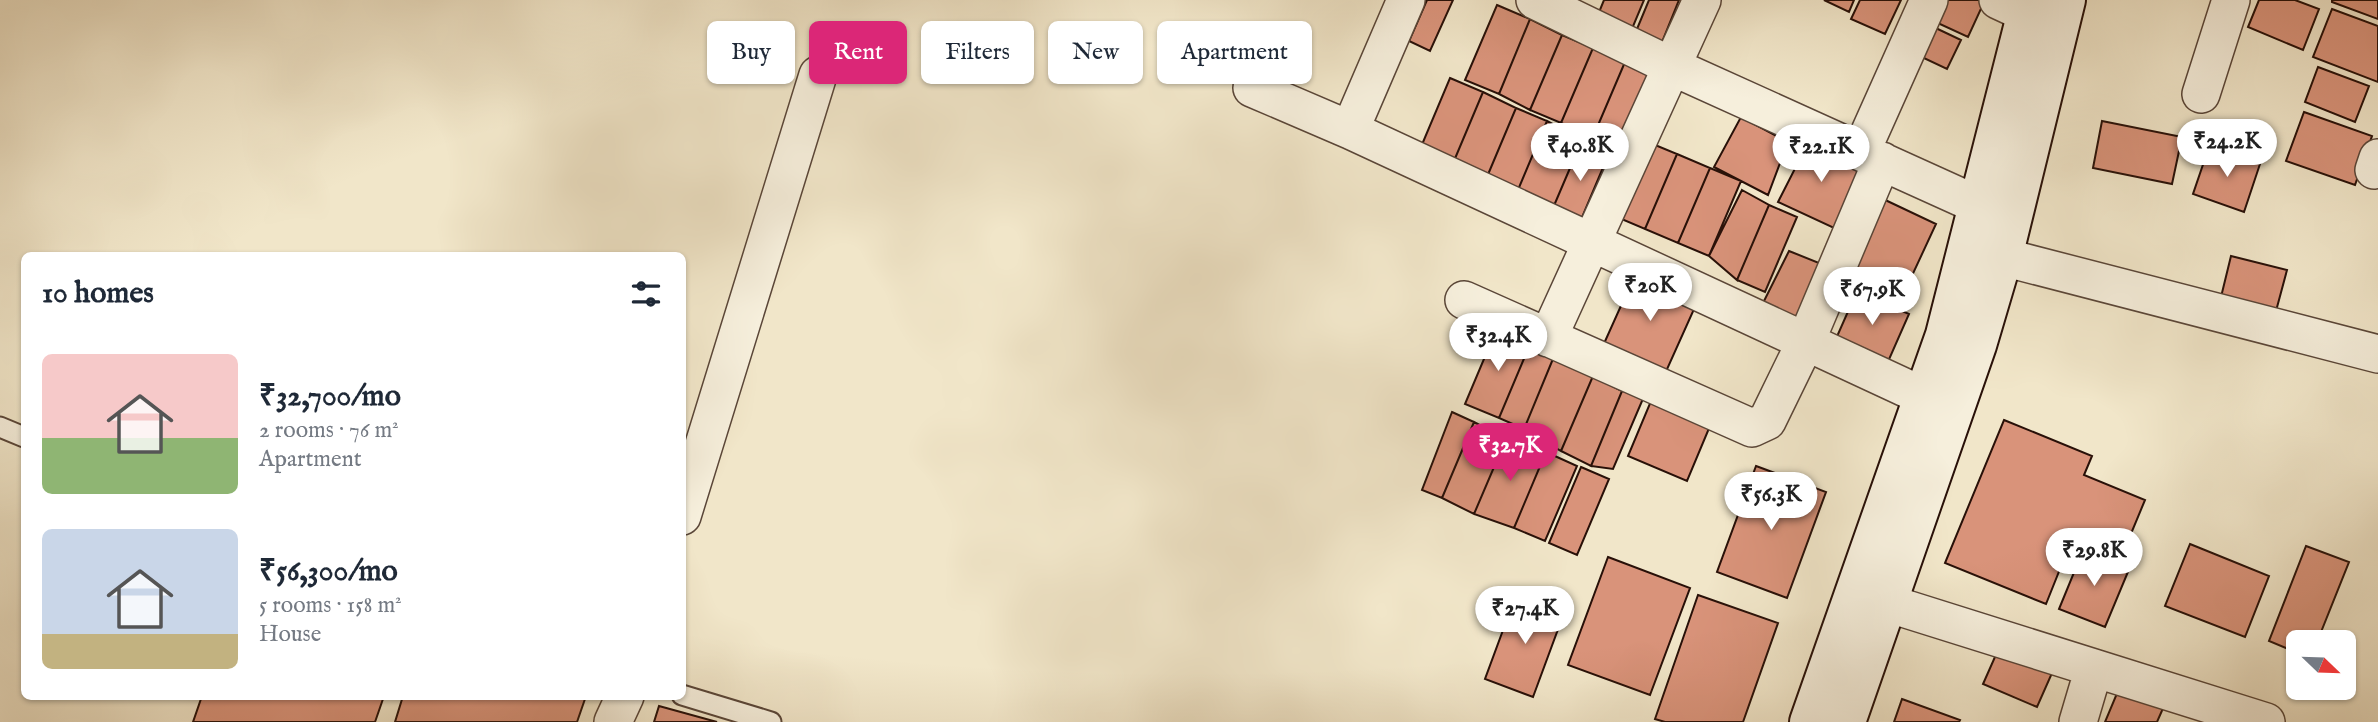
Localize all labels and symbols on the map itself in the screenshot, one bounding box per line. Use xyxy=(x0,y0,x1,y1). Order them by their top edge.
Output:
pin: ₹24.2K xyxy=(2170,120,2284,179)
pin: ₹40.8K xyxy=(1523,124,1637,183)
pin: ₹22.1K xyxy=(1764,124,1878,184)
pin: ₹20K xyxy=(1609,264,1691,323)
pin: ₹67.9K xyxy=(1815,268,1929,327)
pin: ₹32.4K xyxy=(1441,314,1555,373)
pin: ₹32.7K xyxy=(1453,424,1567,483)
pin: ₹56.3K xyxy=(1714,472,1828,532)
pin: ₹29.8K xyxy=(2037,528,2151,588)
pin: ₹27.4K xyxy=(1468,586,1582,646)
north arrow xyxy=(2286,630,2356,700)

